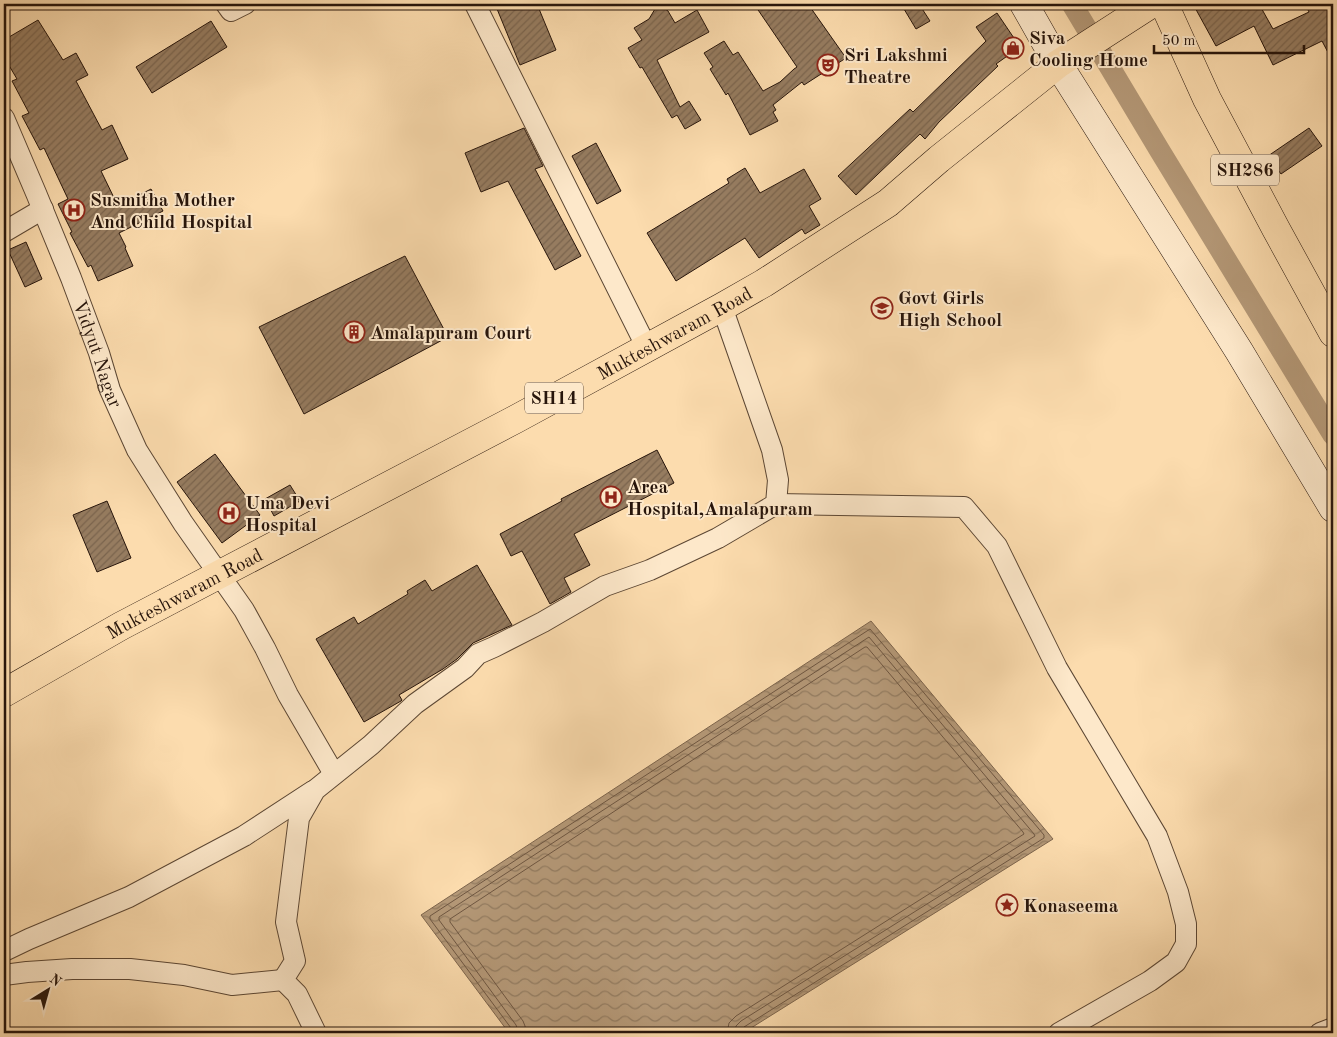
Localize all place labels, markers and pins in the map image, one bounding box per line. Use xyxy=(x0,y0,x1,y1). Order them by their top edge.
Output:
place label: Siva Cooling Home xyxy=(1029,30,1148,71)
shop icon: Siva Cooling Home xyxy=(1001,36,1025,60)
place label: Sri Lakshmi Theatre xyxy=(844,47,948,88)
theatre icon: Sri Lakshmi Theatre xyxy=(816,53,840,77)
place label: Susmitha Mother And Child Hospital xyxy=(90,192,253,233)
hospital icon: Susmitha Mother And Child Hospital xyxy=(62,198,86,222)
place label: Govt Girls High School xyxy=(898,290,1002,331)
school or university icon: Govt Girls High School xyxy=(870,296,894,320)
building icon: Amalapuram Court xyxy=(342,320,366,344)
place label: Amalapuram Court xyxy=(370,325,532,344)
place label: Area Hospital,Amalapuram xyxy=(627,479,813,520)
hospital icon: Area Hospital,Amalapuram xyxy=(599,485,623,509)
place label: Uma Devi Hospital xyxy=(245,495,330,536)
hospital icon: Uma Devi Hospital xyxy=(217,501,241,525)
place icon: Konaseema xyxy=(995,893,1019,917)
place label: Konaseema xyxy=(1023,898,1119,917)

